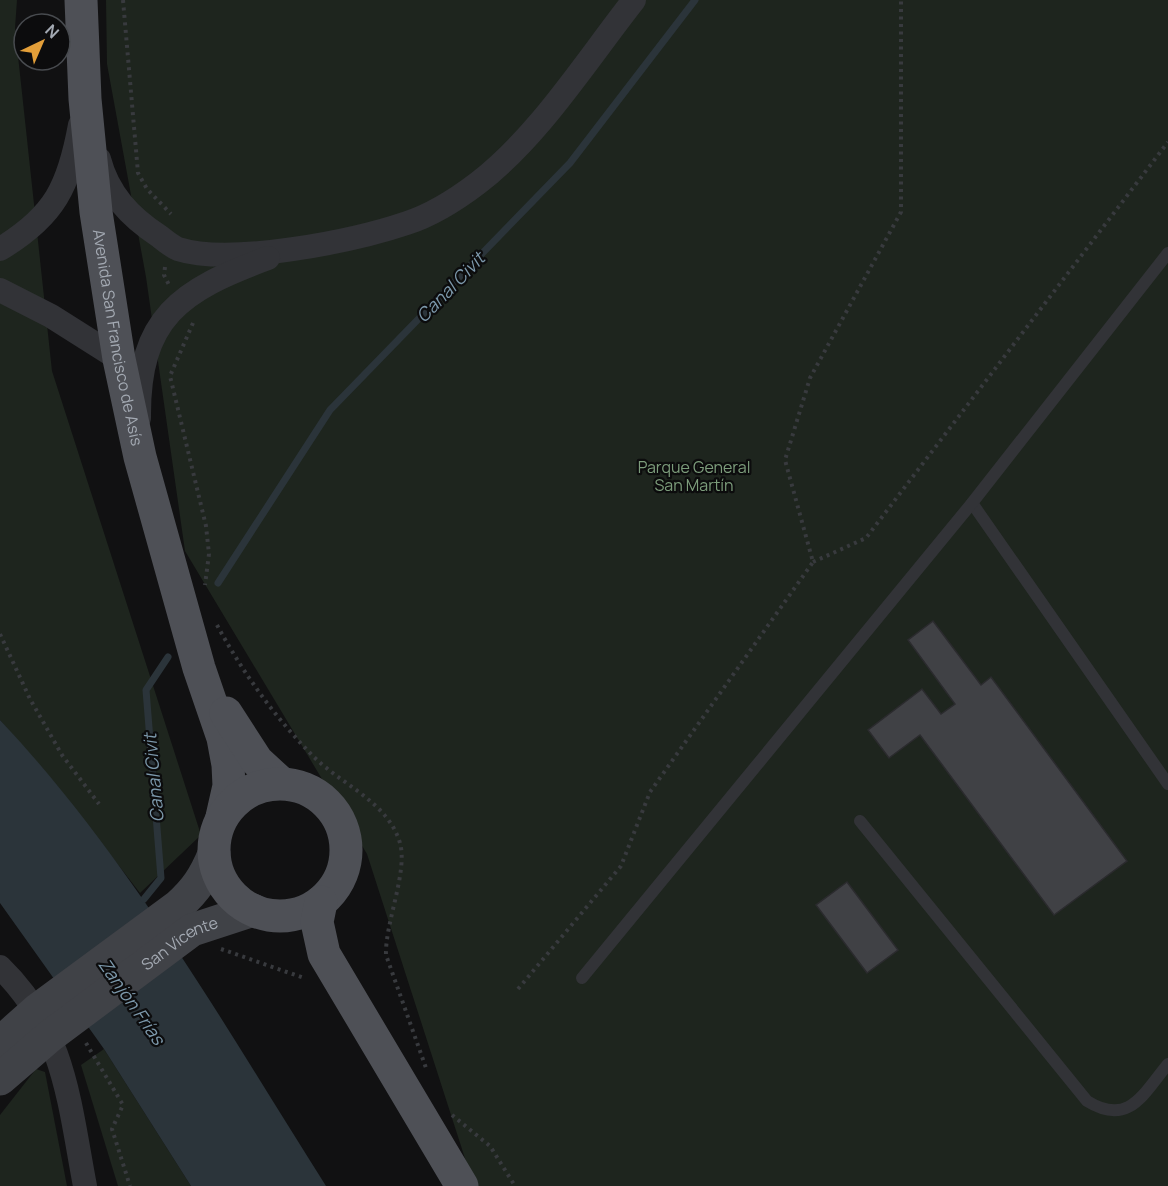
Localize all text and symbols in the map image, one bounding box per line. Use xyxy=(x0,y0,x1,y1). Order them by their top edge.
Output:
north arrow xyxy=(12,12,72,72)
text: N xyxy=(41,19,64,43)
street label: Avenida San Francisco de Asís xyxy=(88,228,148,448)
water label: Canal Civit xyxy=(410,245,491,327)
park label: Parque General San Martín xyxy=(638,456,750,496)
water label: Canal Civit xyxy=(137,731,169,823)
street label: San Vicente xyxy=(137,911,221,975)
water label: Zanjón Frías xyxy=(93,953,172,1050)

